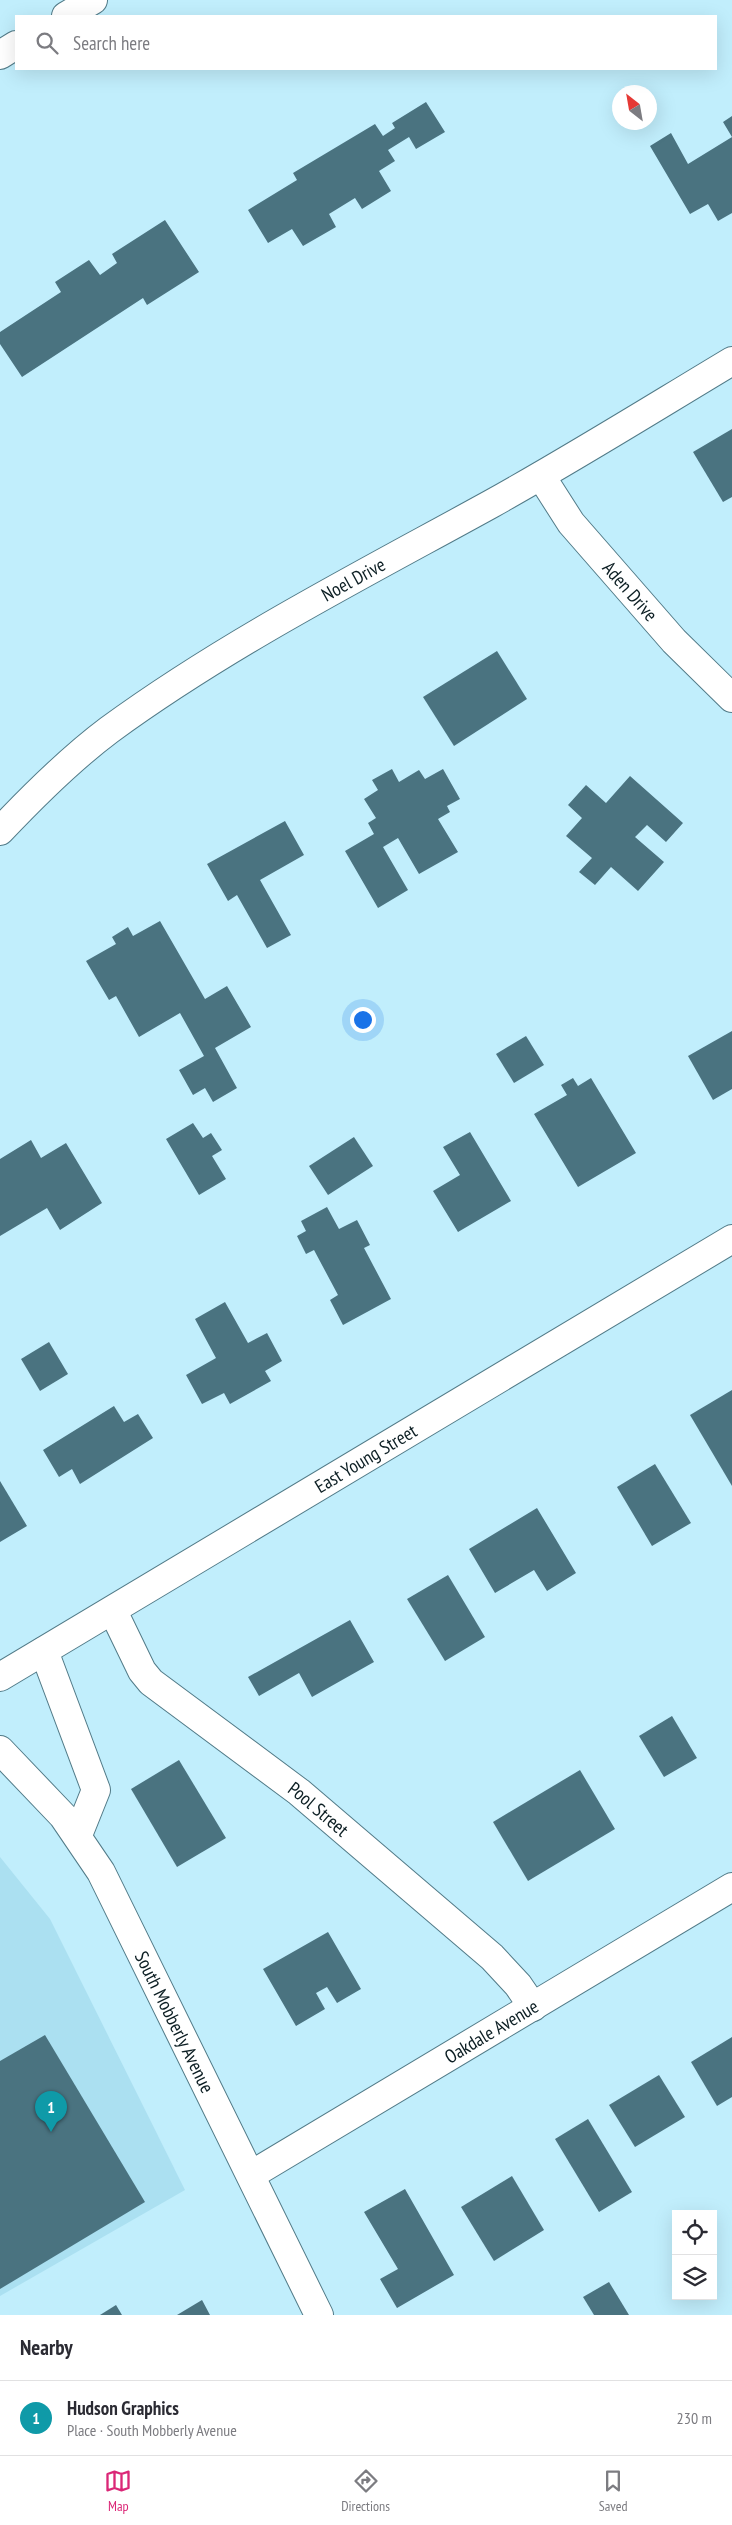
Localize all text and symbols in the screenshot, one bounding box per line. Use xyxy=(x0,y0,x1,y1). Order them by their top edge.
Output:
search box xyxy=(15,15,717,70)
icon: search xyxy=(33,29,61,57)
text: Search here xyxy=(73,31,150,55)
north arrow xyxy=(612,85,657,130)
street label: Noel Drive xyxy=(317,552,389,606)
street label: Aden Drive xyxy=(598,556,663,626)
your location xyxy=(350,1007,376,1033)
street label: East Young Street xyxy=(310,1418,422,1498)
street label: Pool Street xyxy=(283,1776,354,1842)
street label: South Mobberly Avenue xyxy=(130,1947,220,2097)
street label: Oakdale Avenue xyxy=(440,1994,543,2068)
pin: 1 xyxy=(35,2091,67,2132)
map controls xyxy=(672,2210,717,2300)
button: locate xyxy=(672,2210,717,2255)
button: layers xyxy=(672,2255,717,2300)
text: Nearby xyxy=(20,2334,73,2361)
text: Hudson Graphics xyxy=(67,2396,179,2420)
text: 1 xyxy=(32,2408,40,2428)
text: 230 m xyxy=(677,2408,712,2428)
text: Place · South Mobberly Avenue xyxy=(67,2420,237,2440)
tab: Map xyxy=(104,2467,132,2515)
tab: Directions xyxy=(341,2467,390,2515)
tab: Saved xyxy=(599,2467,628,2515)

